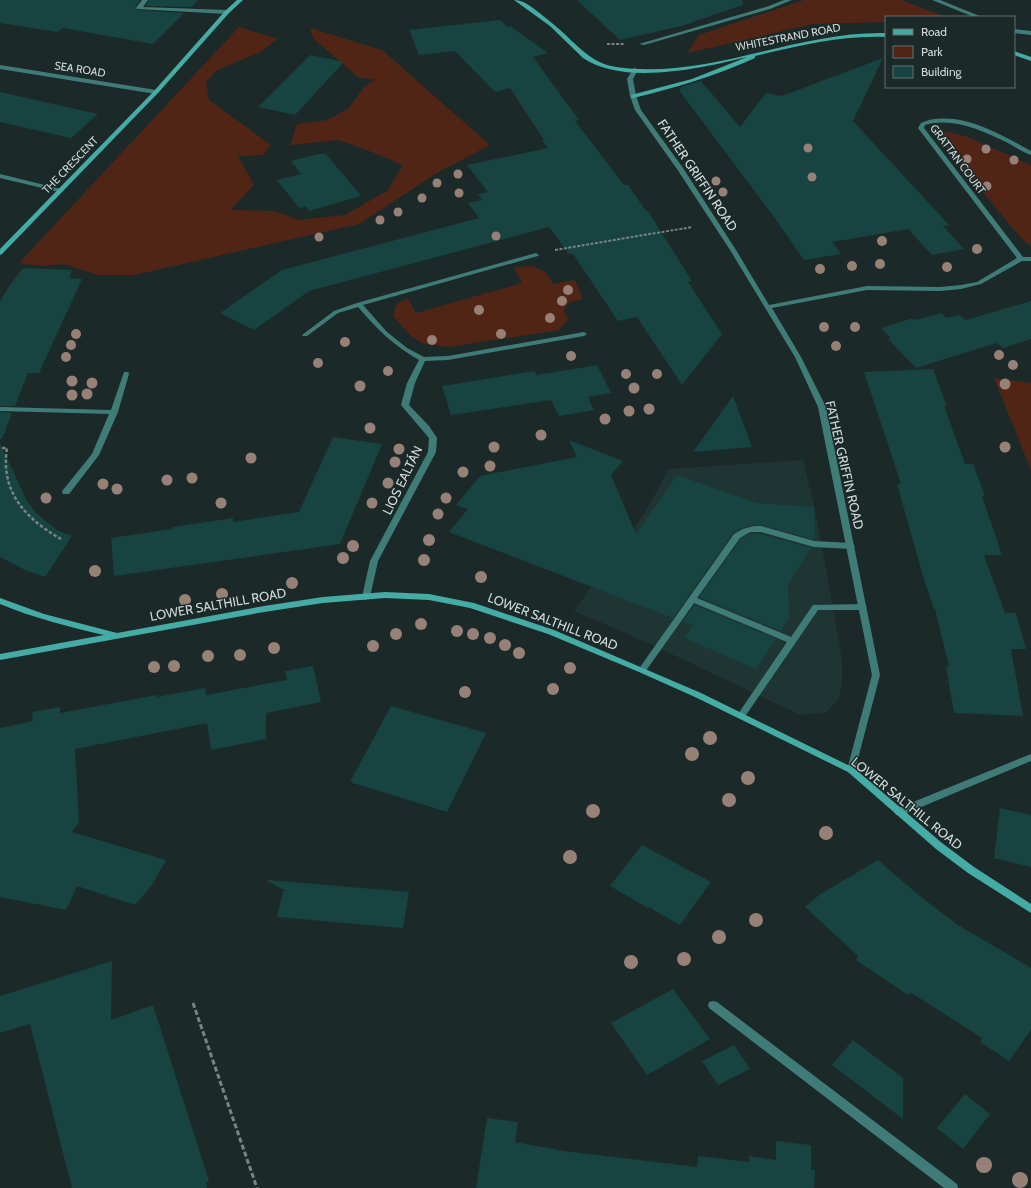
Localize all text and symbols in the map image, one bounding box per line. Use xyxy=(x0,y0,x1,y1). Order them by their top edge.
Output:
legend xyxy=(885,16,1015,88)
street label: WHITESTRAND ROAD xyxy=(734,20,842,54)
text: Road xyxy=(921,24,947,39)
text: Park xyxy=(921,44,943,59)
street label: SEA ROAD xyxy=(53,58,107,80)
text: Building xyxy=(921,64,963,79)
street label: FATHER GRIFFIN ROAD xyxy=(655,116,741,234)
street label: GRATTAN COURT xyxy=(927,121,989,197)
street label: THE CRESCENT xyxy=(39,133,101,197)
street label: FATHER GRIFFIN ROAD xyxy=(822,399,868,531)
street label: LIOS EALTÁN xyxy=(378,443,426,517)
street label: LOWER SALTHILL ROAD xyxy=(149,584,287,624)
street label: LOWER SALTHILL ROAD xyxy=(486,589,620,653)
street label: LOWER SALTHILL ROAD xyxy=(848,753,966,853)

